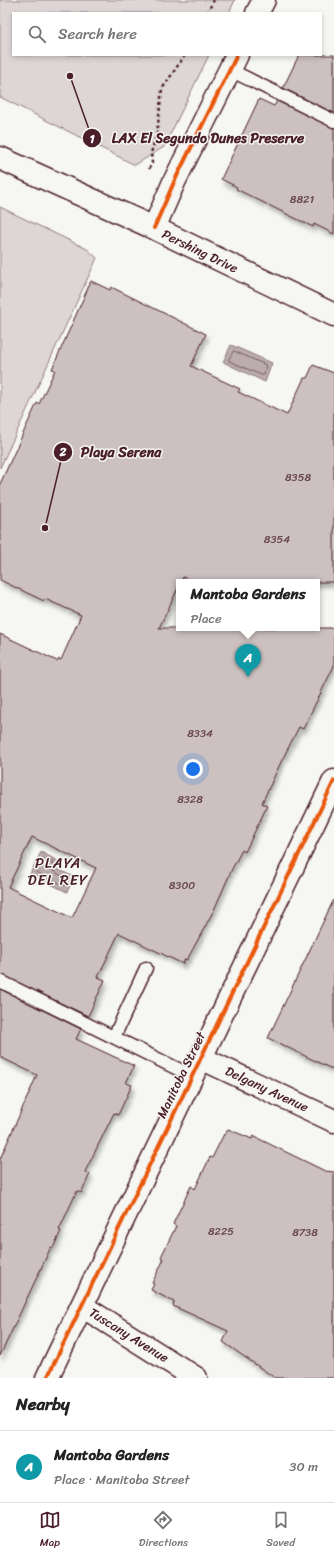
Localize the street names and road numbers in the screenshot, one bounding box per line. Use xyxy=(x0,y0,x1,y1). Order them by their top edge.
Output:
street label: Pershing Drive xyxy=(158,223,242,280)
street label: Manitoba Street xyxy=(150,1027,212,1122)
street label: Delgany Avenue xyxy=(221,1060,313,1119)
street label: Tuscany Avenue xyxy=(84,1301,174,1369)

